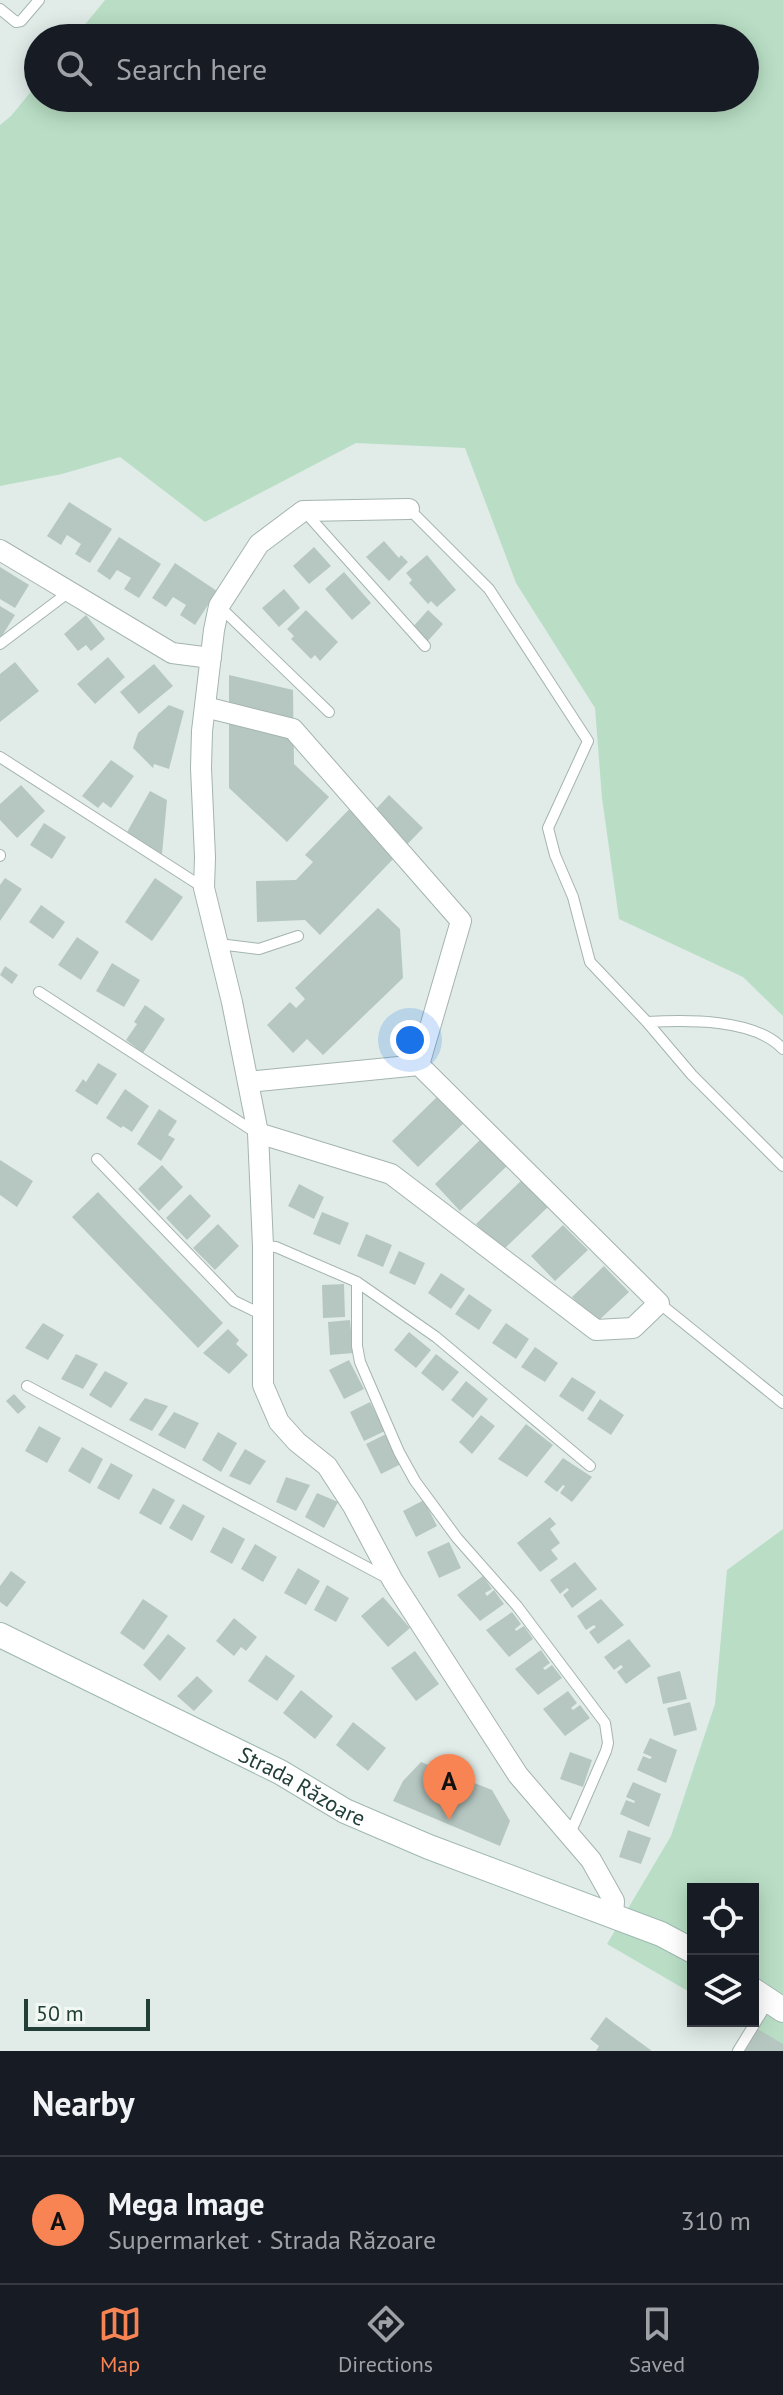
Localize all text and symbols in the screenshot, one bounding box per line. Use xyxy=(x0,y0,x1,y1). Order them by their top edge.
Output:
search box xyxy=(24,24,759,112)
icon: search xyxy=(52,46,96,90)
text: Search here xyxy=(116,49,267,88)
your location xyxy=(390,1020,430,1060)
street label: Strada Răzoare xyxy=(234,1740,370,1832)
pin: A xyxy=(423,1754,475,1820)
map controls xyxy=(687,1883,759,2027)
button: locate xyxy=(687,1883,759,1955)
button: layers xyxy=(687,1955,759,2027)
scale bar xyxy=(24,1995,150,2031)
text: 50 m xyxy=(36,1999,84,2027)
text: Nearby xyxy=(32,2081,134,2125)
text: Mega Image xyxy=(108,2184,265,2223)
text: A xyxy=(50,2204,66,2237)
text: 310 m xyxy=(680,2204,751,2237)
text: Supermarket · Strada Răzoare xyxy=(108,2223,436,2256)
tab: Map xyxy=(98,2302,142,2378)
tab: Directions xyxy=(338,2302,433,2378)
tab: Saved xyxy=(629,2302,685,2378)

